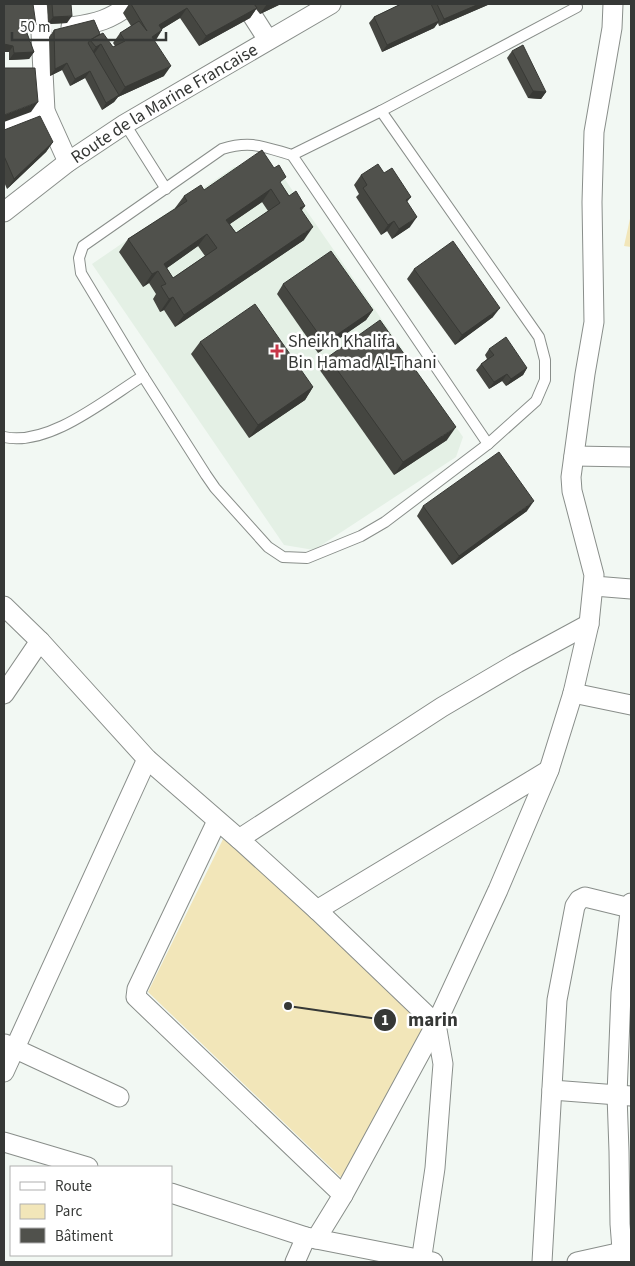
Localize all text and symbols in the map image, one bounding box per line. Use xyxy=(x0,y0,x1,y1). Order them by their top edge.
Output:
scale bar xyxy=(12,10,166,42)
text: 50 m xyxy=(20,17,50,38)
street label: Route de la Marine Francaise xyxy=(66,37,262,169)
place label: Sheikh Khalifa Bin Hamad Al-Thani xyxy=(288,329,437,375)
marker: Sheikh Khalifa Bin Hamad Al-Thani xyxy=(270,344,284,358)
callout: marin xyxy=(373,1003,468,1037)
text: marin xyxy=(408,1007,458,1034)
text: 1 xyxy=(381,1010,389,1031)
legend xyxy=(10,1166,172,1256)
text: Route xyxy=(55,1176,92,1197)
text: Parc xyxy=(55,1201,82,1222)
text: Bâtiment xyxy=(55,1226,113,1247)

